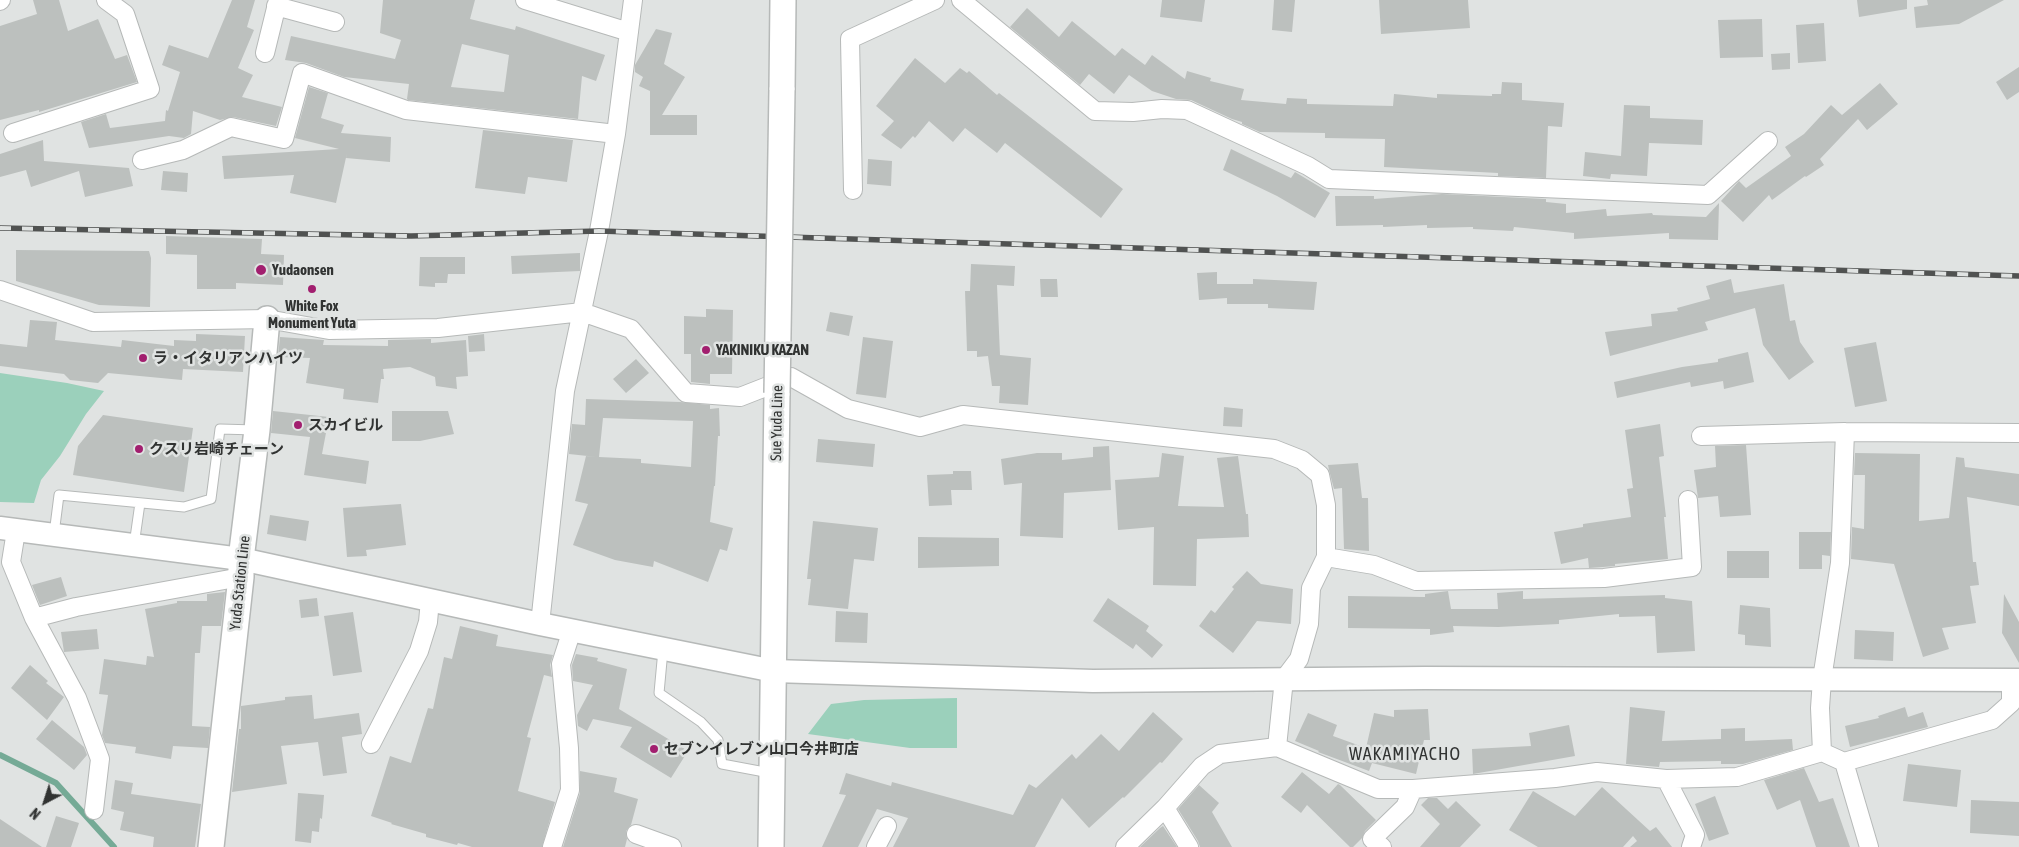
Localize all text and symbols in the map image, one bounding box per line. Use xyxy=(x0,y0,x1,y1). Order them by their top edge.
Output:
place label: Yudaonsen xyxy=(272,261,334,279)
marker: Yudaonsen xyxy=(254,263,268,277)
marker: White Fox Monument Yuta xyxy=(306,283,318,295)
place label: White Fox Monument Yuta xyxy=(268,297,356,332)
place label: YAKINIKU KAZAN xyxy=(716,341,809,359)
marker: YAKINIKU KAZAN xyxy=(700,344,712,356)
place label: ラ・イタリアンハイツ xyxy=(153,349,303,367)
marker: ラ・イタリアンハイツ xyxy=(137,352,149,364)
street label: Sue Yuda Line xyxy=(767,385,787,461)
place label: スカイビル xyxy=(308,416,383,434)
marker: スカイビル xyxy=(292,419,304,431)
place label: クスリ岩崎チェーン xyxy=(149,440,284,458)
marker: クスリ岩崎チェーン xyxy=(133,443,145,455)
street label: Yuda Station Line xyxy=(226,535,254,631)
place label: セブンイレブン山口今井町店 xyxy=(664,740,859,758)
marker: セブンイレブン山口今井町店 xyxy=(648,743,660,755)
district label: WAKAMIYACHO xyxy=(1348,743,1462,765)
north arrow xyxy=(20,777,70,827)
text: N xyxy=(27,805,44,822)

